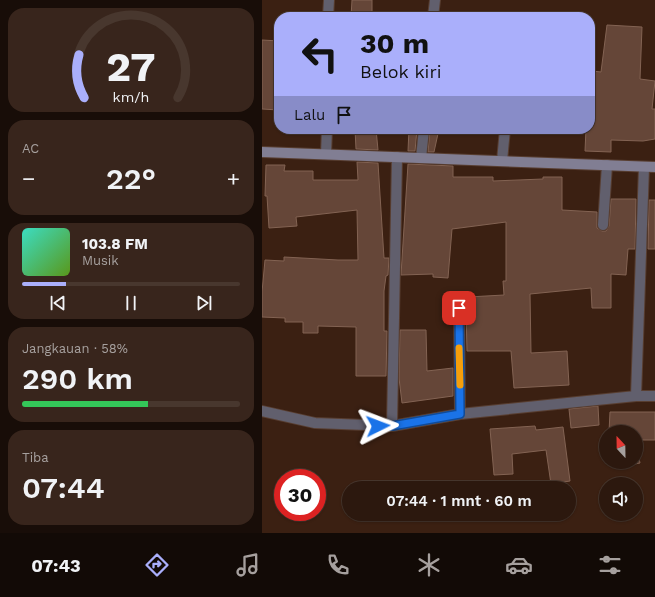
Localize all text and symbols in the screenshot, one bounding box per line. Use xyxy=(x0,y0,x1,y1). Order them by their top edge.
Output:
text: 30 m xyxy=(360,27,429,60)
icon: left xyxy=(294,28,346,80)
text: 27 xyxy=(106,42,156,91)
text: Belok kiri xyxy=(360,61,442,82)
text: km/h xyxy=(113,89,149,105)
icon: arrive xyxy=(333,104,355,126)
text: Lalu xyxy=(294,106,325,124)
text: AC xyxy=(22,141,39,156)
text: 22° xyxy=(106,161,156,196)
text: − xyxy=(22,166,35,191)
text: + xyxy=(227,166,240,191)
text: 103.8 FM xyxy=(82,235,148,253)
text: Musik xyxy=(82,253,119,268)
pin xyxy=(442,291,476,325)
icon: previous xyxy=(47,292,69,314)
icon: pause xyxy=(120,292,142,314)
icon: next xyxy=(193,292,215,314)
icon: arrive xyxy=(448,297,470,319)
text: Jangkauan · 58% xyxy=(22,341,128,356)
text: 290 km xyxy=(22,361,133,396)
position arrow xyxy=(357,405,399,447)
north arrow xyxy=(599,425,643,469)
map controls xyxy=(599,425,643,521)
text: Tiba xyxy=(22,450,49,465)
speed limit sign: 30 xyxy=(274,469,326,521)
text: 07:44 xyxy=(22,470,105,505)
button: sound xyxy=(599,477,643,521)
text: 07:44 · 1 mnt · 60 m xyxy=(386,492,532,510)
icon: directions xyxy=(143,551,171,579)
icon: music xyxy=(234,551,262,579)
icon: phone xyxy=(324,551,352,579)
icon: climate xyxy=(415,551,443,579)
icon: car xyxy=(505,551,533,579)
icon: filters xyxy=(596,551,624,579)
text: 07:43 xyxy=(31,555,81,576)

